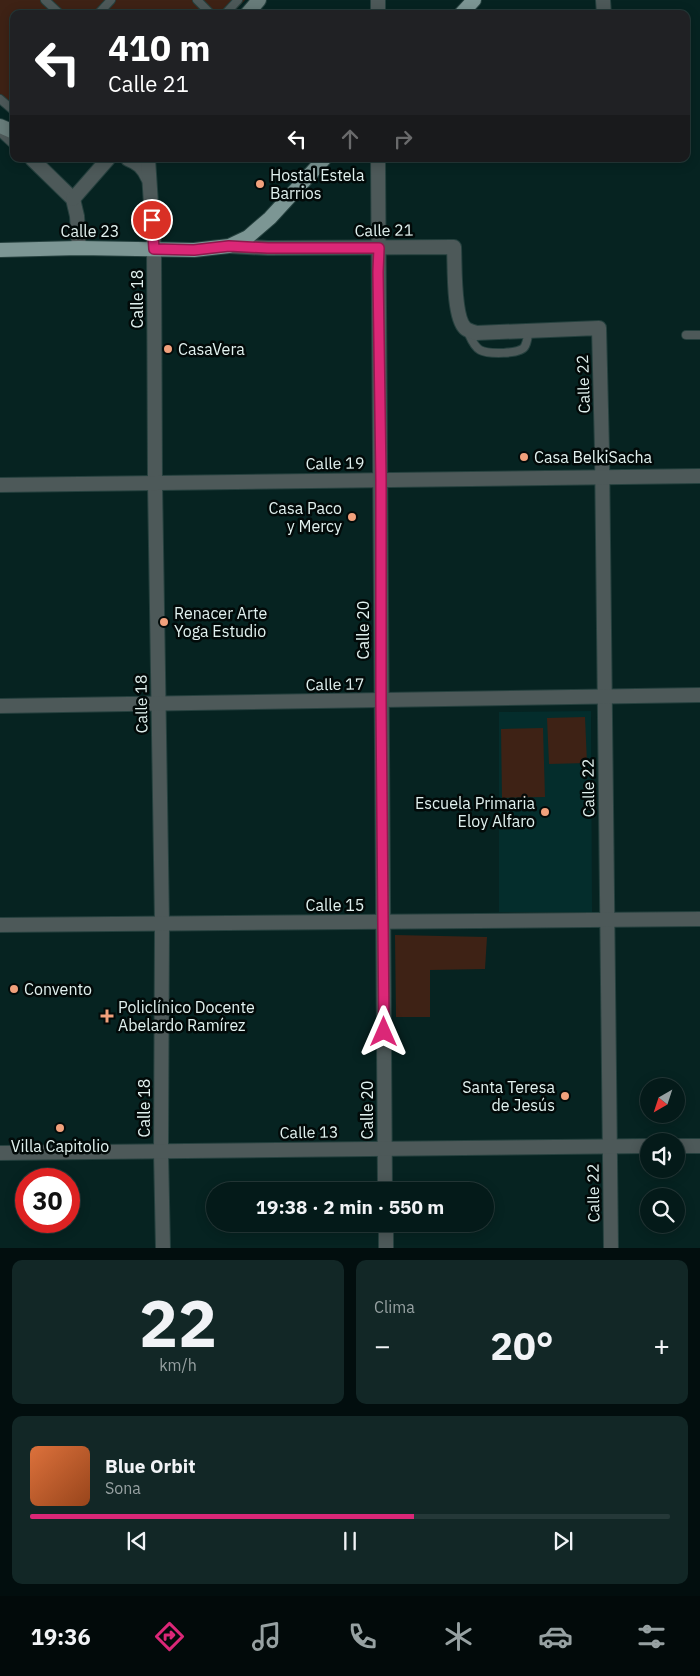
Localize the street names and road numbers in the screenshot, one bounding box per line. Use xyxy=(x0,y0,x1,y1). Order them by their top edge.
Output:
street label: Calle 21 xyxy=(354,219,414,241)
street label: Calle 23 xyxy=(61,221,119,241)
street label: Calle 18 xyxy=(127,270,147,328)
street label: Calle 22 xyxy=(572,354,594,414)
street label: Calle 19 xyxy=(305,452,365,474)
street label: Calle 20 xyxy=(353,601,373,659)
street label: Calle 17 xyxy=(305,673,365,695)
street label: Calle 18 xyxy=(130,674,152,734)
street label: Calle 22 xyxy=(577,758,599,818)
street label: Calle 15 xyxy=(306,895,364,915)
street label: Calle 18 xyxy=(134,1079,154,1137)
street label: Calle 20 xyxy=(357,1081,377,1139)
street label: Calle 13 xyxy=(279,1121,339,1143)
street label: Calle 22 xyxy=(582,1163,604,1223)

